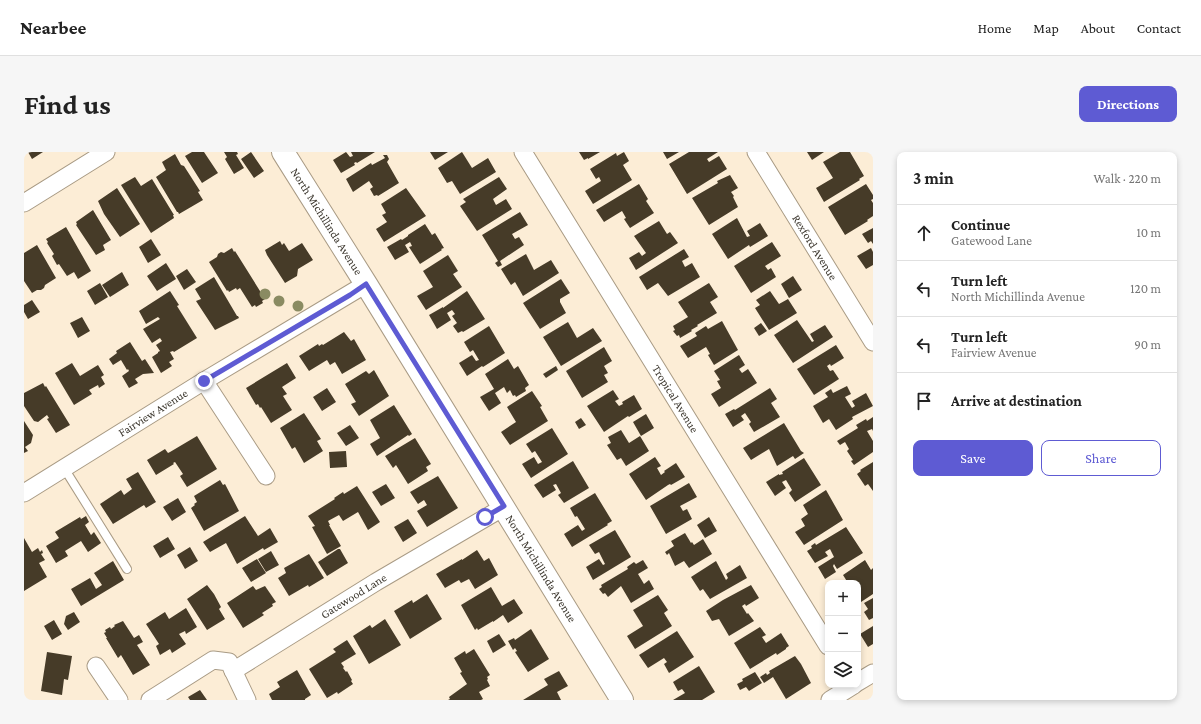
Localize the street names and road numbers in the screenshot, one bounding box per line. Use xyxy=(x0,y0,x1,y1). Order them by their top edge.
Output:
street label: North Michillinda Avenue xyxy=(288,165,366,278)
street label: Rexford Avenue xyxy=(789,212,840,283)
street label: Tropical Avenue xyxy=(649,362,702,435)
street label: Fairview Avenue xyxy=(116,386,190,440)
street label: North Michillinda Avenue xyxy=(503,512,579,625)
street label: Gatewood Lane xyxy=(318,570,389,622)

